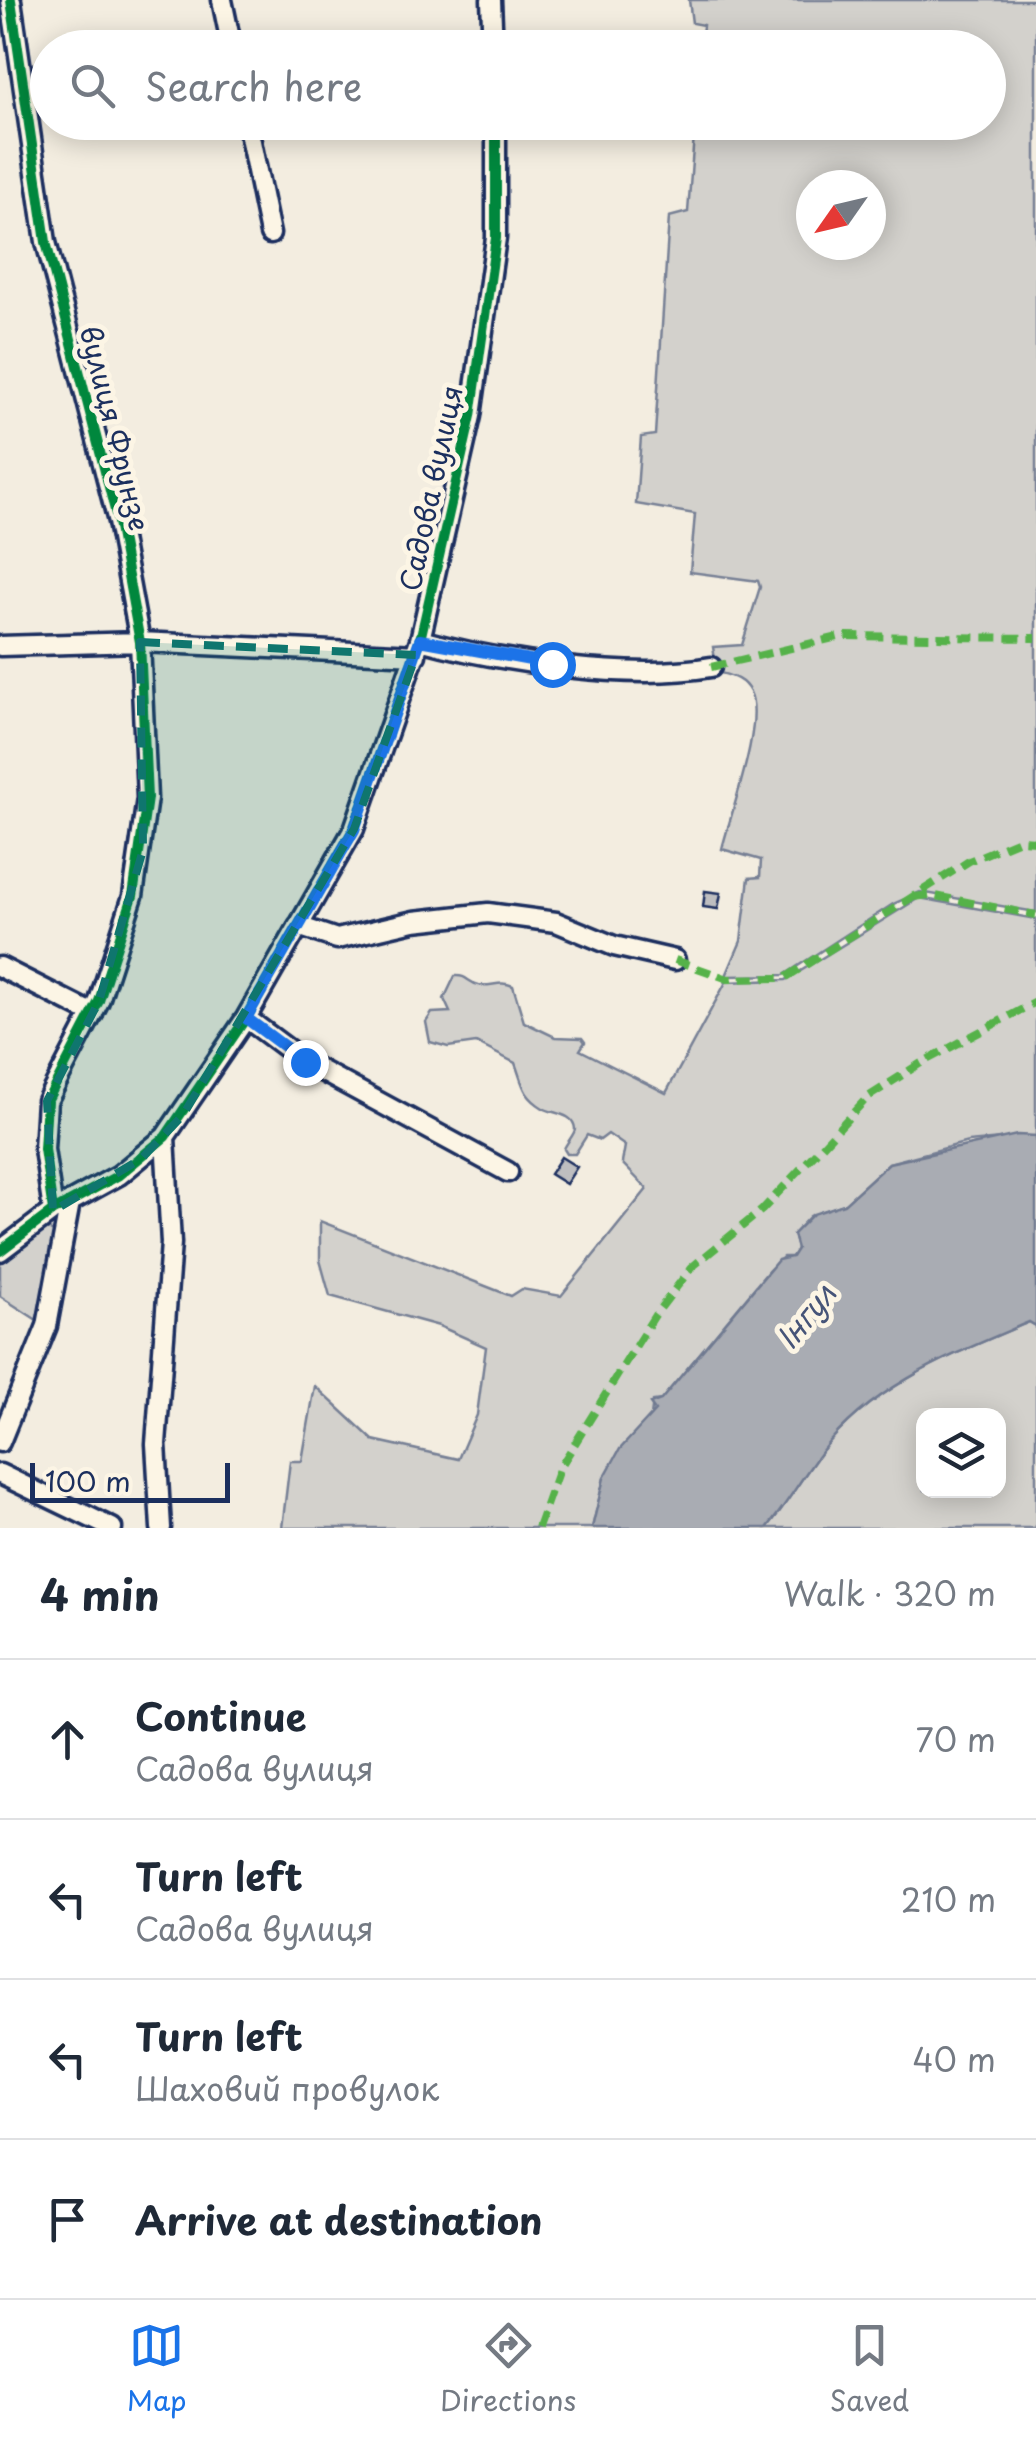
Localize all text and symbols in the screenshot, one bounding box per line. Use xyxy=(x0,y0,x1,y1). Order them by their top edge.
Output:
search box xyxy=(30,30,1006,140)
text: Search here xyxy=(145,57,362,114)
icon: search xyxy=(65,58,120,113)
north arrow xyxy=(796,170,886,260)
street label: вулиця Фрунзе xyxy=(70,321,162,535)
street label: Садова вулиця xyxy=(387,381,473,595)
route start xyxy=(530,642,576,688)
route end xyxy=(283,1040,329,1086)
water label: Інгул xyxy=(765,1273,845,1357)
map controls xyxy=(916,1408,1006,1498)
button: layers xyxy=(916,1408,1006,1498)
scale bar xyxy=(30,1458,230,1502)
text: 100 m xyxy=(45,1459,131,1502)
text: 4 min xyxy=(40,1562,160,1625)
text: Walk · 320 m xyxy=(784,1569,996,1617)
text: Continue xyxy=(135,1687,306,1744)
icon: ahead xyxy=(40,1712,95,1767)
text: 70 m xyxy=(916,1715,996,1763)
text: Садова вулиця xyxy=(135,1744,374,1792)
text: Turn left xyxy=(135,1847,303,1904)
icon: left xyxy=(40,1872,95,1927)
text: 210 m xyxy=(901,1875,996,1923)
text: Садова вулиця xyxy=(135,1904,374,1952)
text: Turn left xyxy=(135,2007,303,2064)
icon: left xyxy=(40,2032,95,2087)
text: 40 m xyxy=(912,2035,996,2083)
text: Шаховий провулок xyxy=(135,2064,439,2112)
text: Arrive at destination xyxy=(135,2191,543,2248)
icon: arrive xyxy=(40,2192,95,2247)
tab: Map xyxy=(127,2318,187,2421)
tab: Directions xyxy=(440,2318,576,2421)
tab: Saved xyxy=(830,2318,909,2421)

